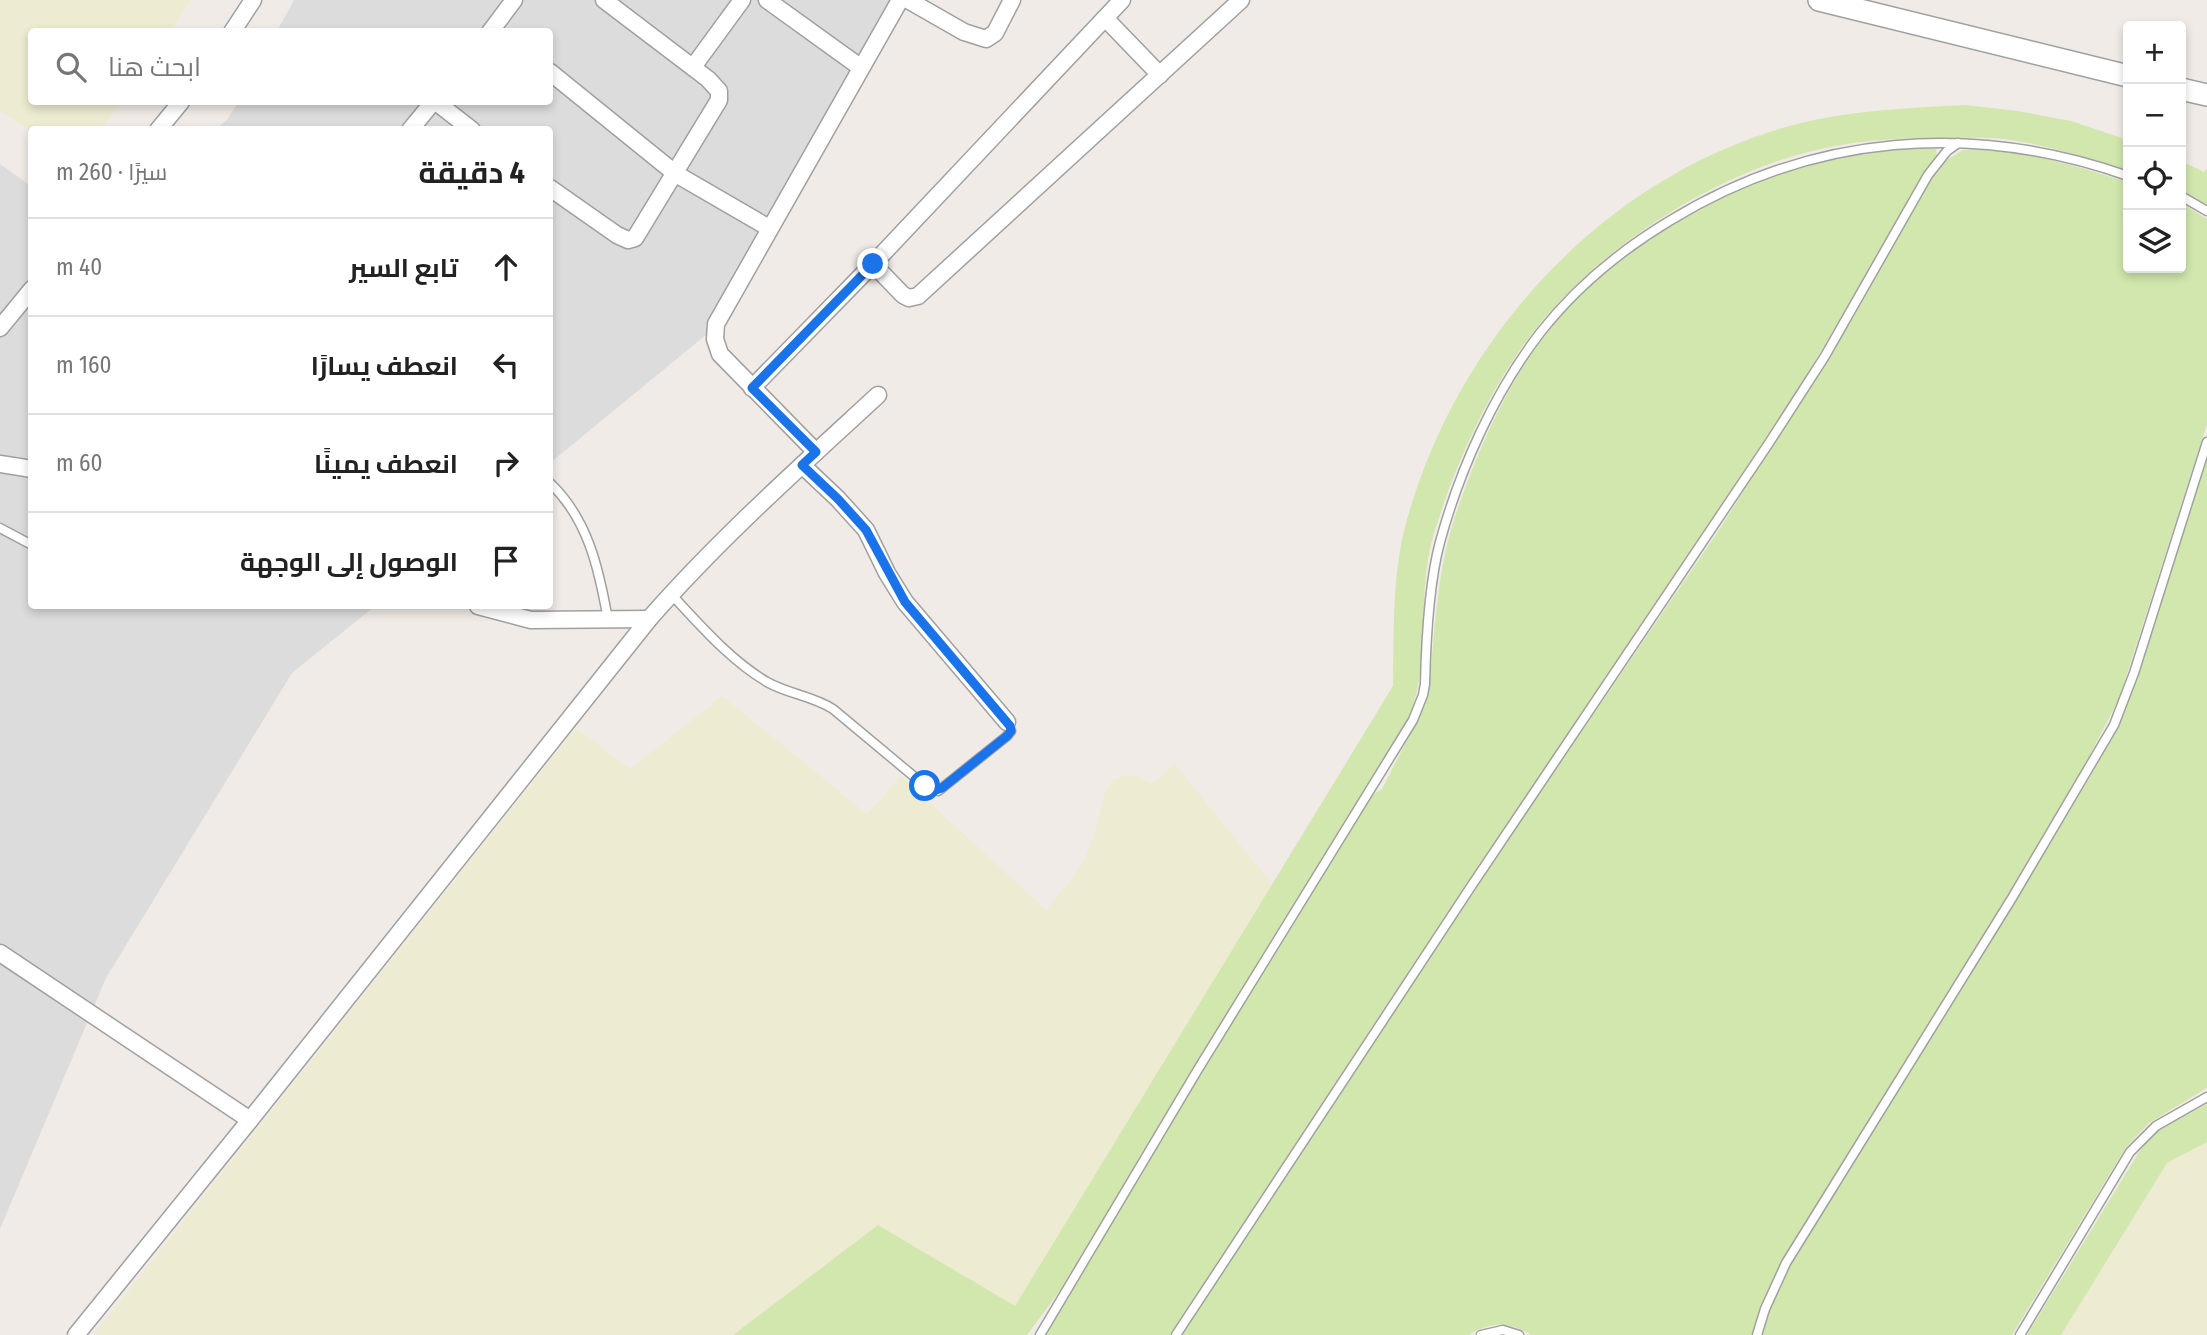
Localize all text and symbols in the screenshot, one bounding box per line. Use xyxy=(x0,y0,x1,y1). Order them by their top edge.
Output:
map controls xyxy=(2123,21,2186,273)
button: + xyxy=(2123,21,2186,84)
search box xyxy=(28,28,553,105)
icon: search xyxy=(52,48,90,86)
text: ابحث هنا xyxy=(108,52,201,83)
button: − xyxy=(2123,84,2186,147)
button: locate xyxy=(2123,147,2186,210)
text: 4 دقيقة xyxy=(419,155,525,191)
text: سيرًا · 260 m xyxy=(56,158,167,186)
button: layers xyxy=(2123,210,2186,273)
icon: ahead xyxy=(487,248,525,286)
route end xyxy=(857,248,888,279)
text: 40 m xyxy=(56,253,102,281)
text: تابع السير xyxy=(349,253,458,284)
icon: left xyxy=(487,346,525,384)
text: 160 m xyxy=(56,351,111,379)
text: انعطف يسارًا xyxy=(311,351,458,382)
icon: right xyxy=(487,444,525,482)
text: 60 m xyxy=(56,449,103,477)
text: انعطف يمينًا xyxy=(314,449,458,480)
icon: arrive xyxy=(487,542,525,580)
text: الوصول إلى الوجهة xyxy=(240,547,458,578)
route start xyxy=(909,770,940,801)

